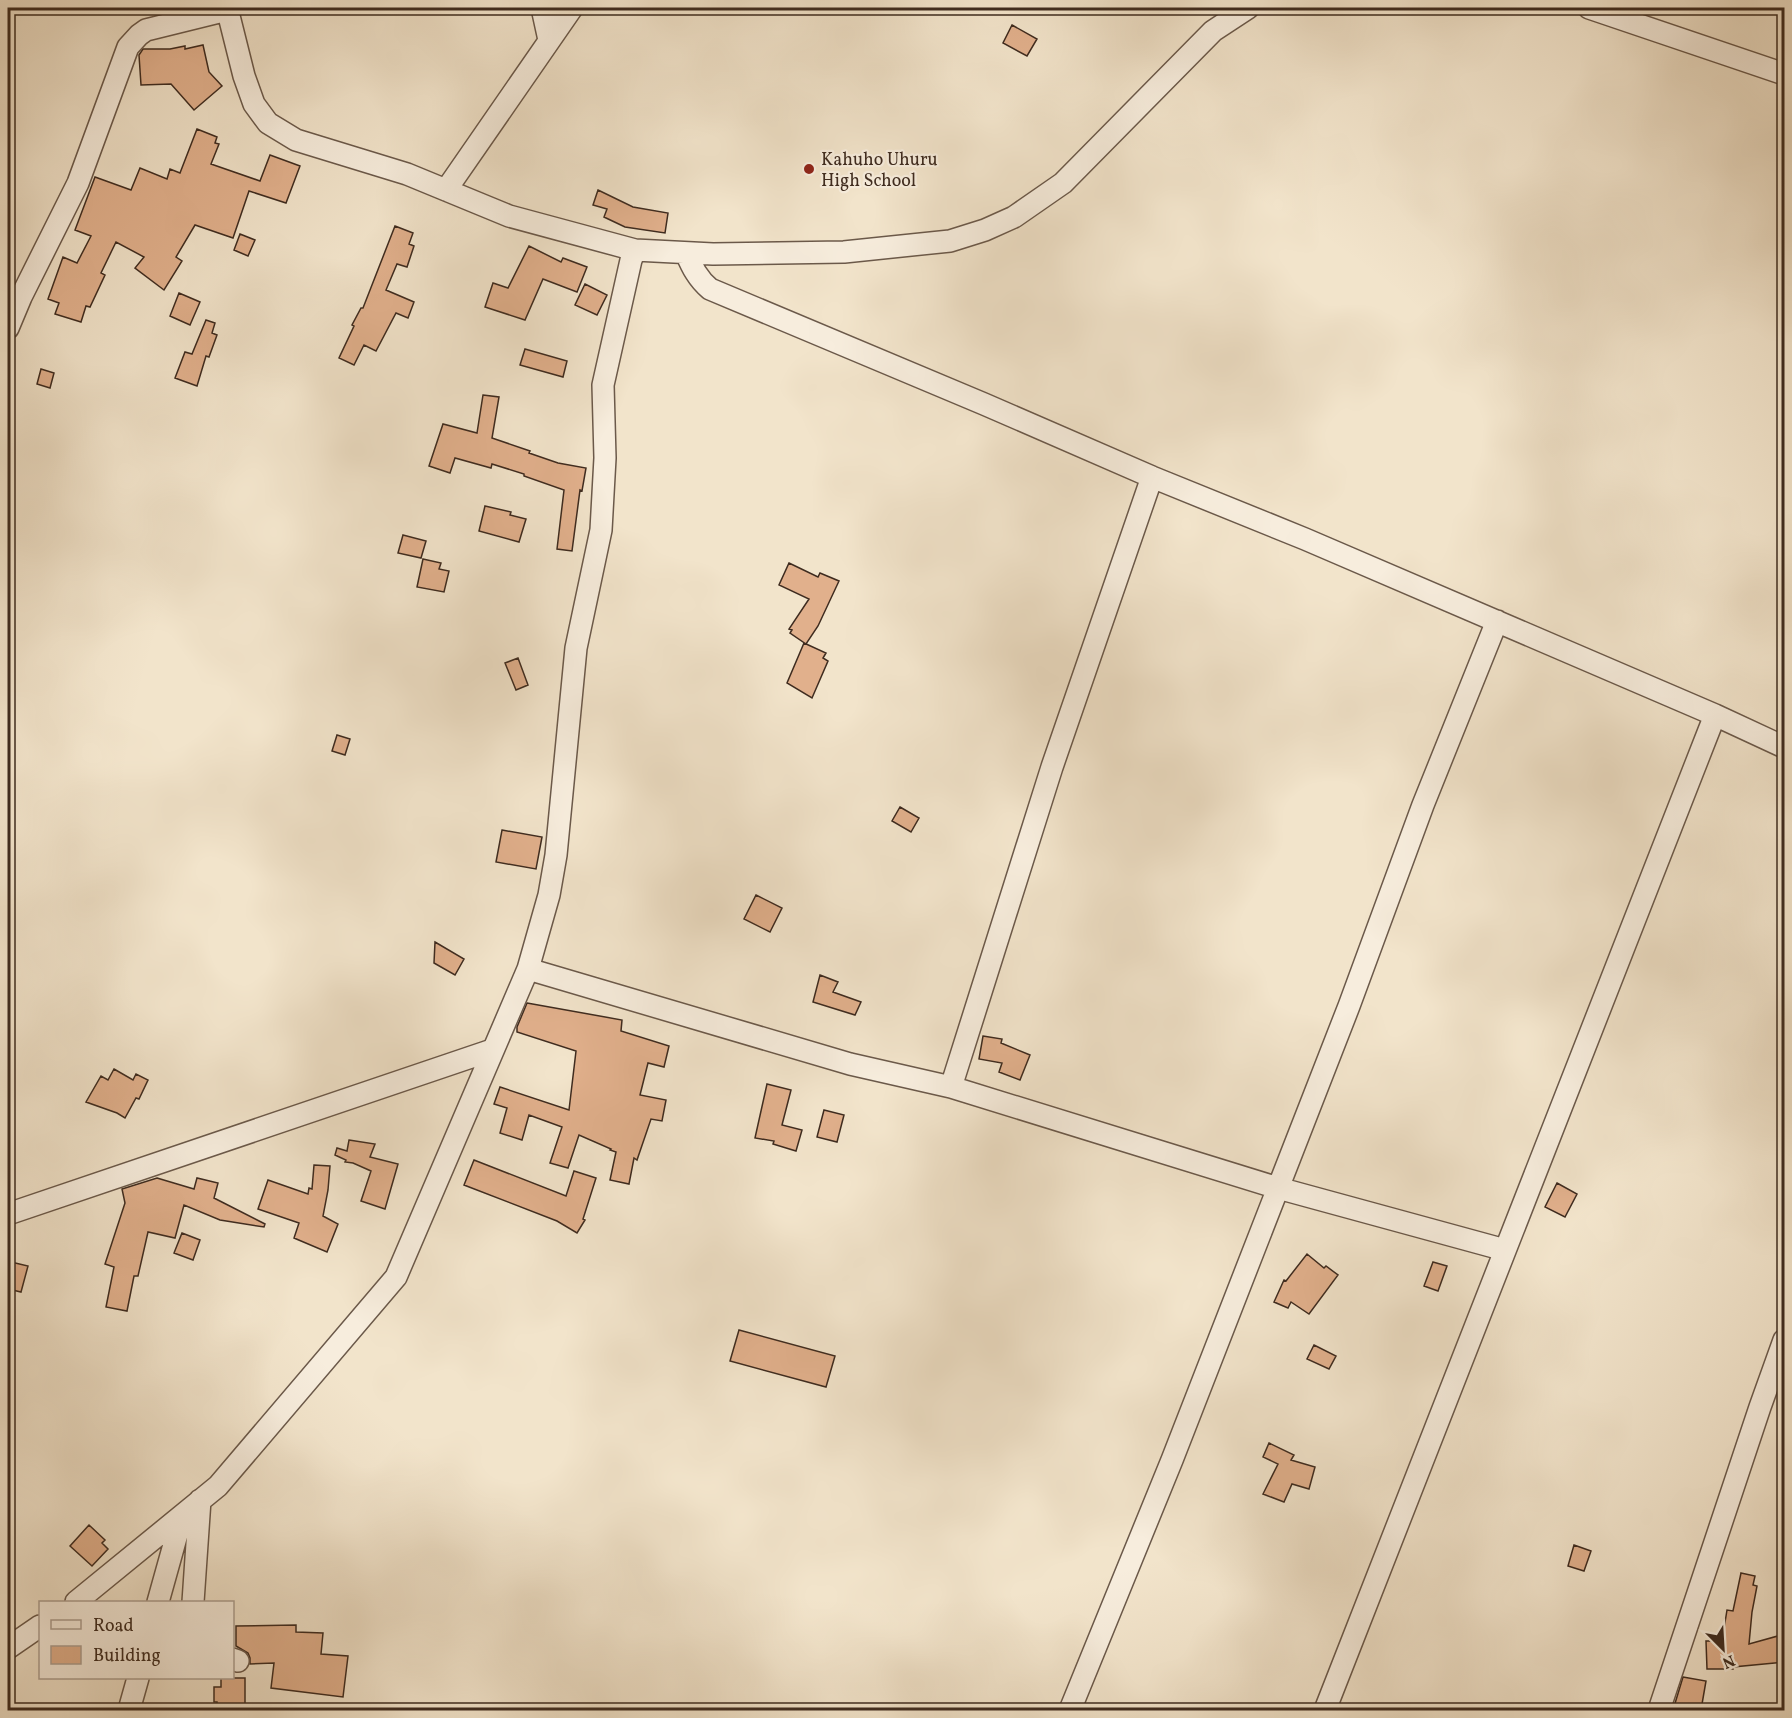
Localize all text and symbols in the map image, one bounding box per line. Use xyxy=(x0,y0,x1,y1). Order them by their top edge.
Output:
place label: Kahuho Uhuru High School xyxy=(821,148,938,194)
marker: Kahuho Uhuru High School xyxy=(802,162,816,176)
legend xyxy=(39,1601,234,1679)
text: Road xyxy=(93,1614,134,1639)
north arrow xyxy=(1693,1619,1753,1679)
text: Building xyxy=(93,1644,161,1669)
text: N xyxy=(1718,1648,1738,1673)

